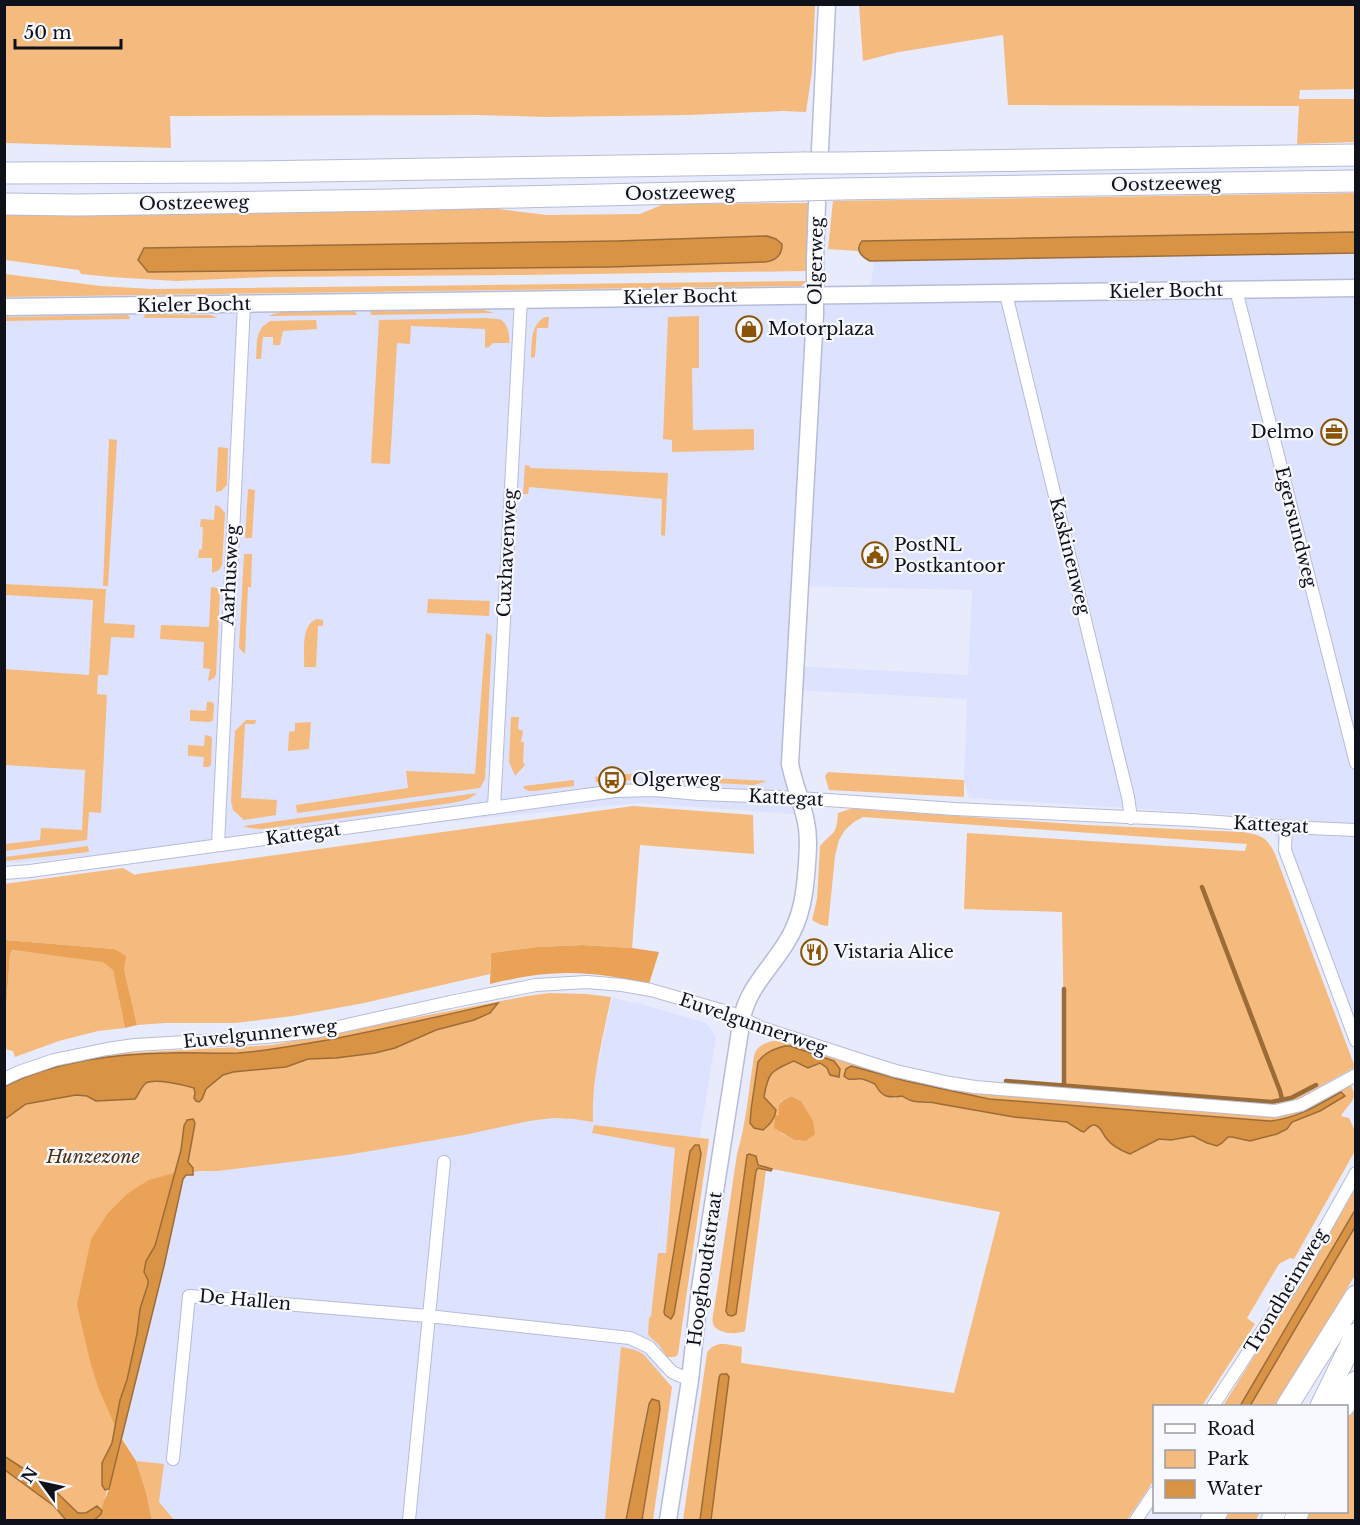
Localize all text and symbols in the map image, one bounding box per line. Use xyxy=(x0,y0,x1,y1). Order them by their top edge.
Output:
scale bar xyxy=(15,12,122,50)
text: 50 m xyxy=(24,22,72,44)
street label: Oostzeeweg xyxy=(1111,172,1222,196)
street label: Oostzeeweg xyxy=(625,181,736,205)
street label: Oostzeeweg xyxy=(139,191,250,215)
street label: Olgerweg xyxy=(804,216,828,305)
street label: Kieler Bocht xyxy=(1109,279,1224,303)
street label: Kieler Bocht xyxy=(623,285,738,309)
street label: Kieler Bocht xyxy=(137,293,252,317)
shop icon: Motorplaza xyxy=(734,314,764,344)
place label: Motorplaza xyxy=(768,318,874,340)
office icon: Delmo xyxy=(1319,417,1349,447)
place label: Delmo xyxy=(1251,421,1314,443)
street label: Egersundweg xyxy=(1270,464,1322,590)
street label: Cuxhavenweg xyxy=(493,488,521,618)
street label: Kaskinenweg xyxy=(1045,495,1095,617)
street label: Aarhusweg xyxy=(216,524,244,627)
place label: PostNL Postkantoor xyxy=(894,534,1005,577)
public building icon: PostNL Postkantoor xyxy=(860,540,890,570)
bus stop icon: Olgerweg xyxy=(597,765,627,795)
place label: Olgerweg xyxy=(632,769,721,791)
street label: Kattegat xyxy=(748,785,824,811)
street label: Kattegat xyxy=(1233,812,1309,838)
street label: Kattegat xyxy=(264,818,342,850)
restaurant icon: Vistaria Alice xyxy=(799,937,829,967)
place label: Vistaria Alice xyxy=(833,941,954,963)
street label: Euvelgunnerweg xyxy=(676,988,830,1060)
street label: Euvelgunnerweg xyxy=(182,1015,338,1053)
park label: Hunzezone xyxy=(45,1146,140,1168)
street label: Hooghoudtstraat xyxy=(683,1190,727,1348)
street label: Trondheimweg xyxy=(1240,1224,1332,1357)
street label: De Hallen xyxy=(198,1285,292,1315)
legend xyxy=(1153,1405,1348,1513)
text: Road xyxy=(1207,1418,1255,1440)
text: Park xyxy=(1207,1448,1249,1470)
north arrow xyxy=(12,1453,72,1513)
text: N xyxy=(17,1463,42,1487)
text: Water xyxy=(1206,1478,1263,1500)

